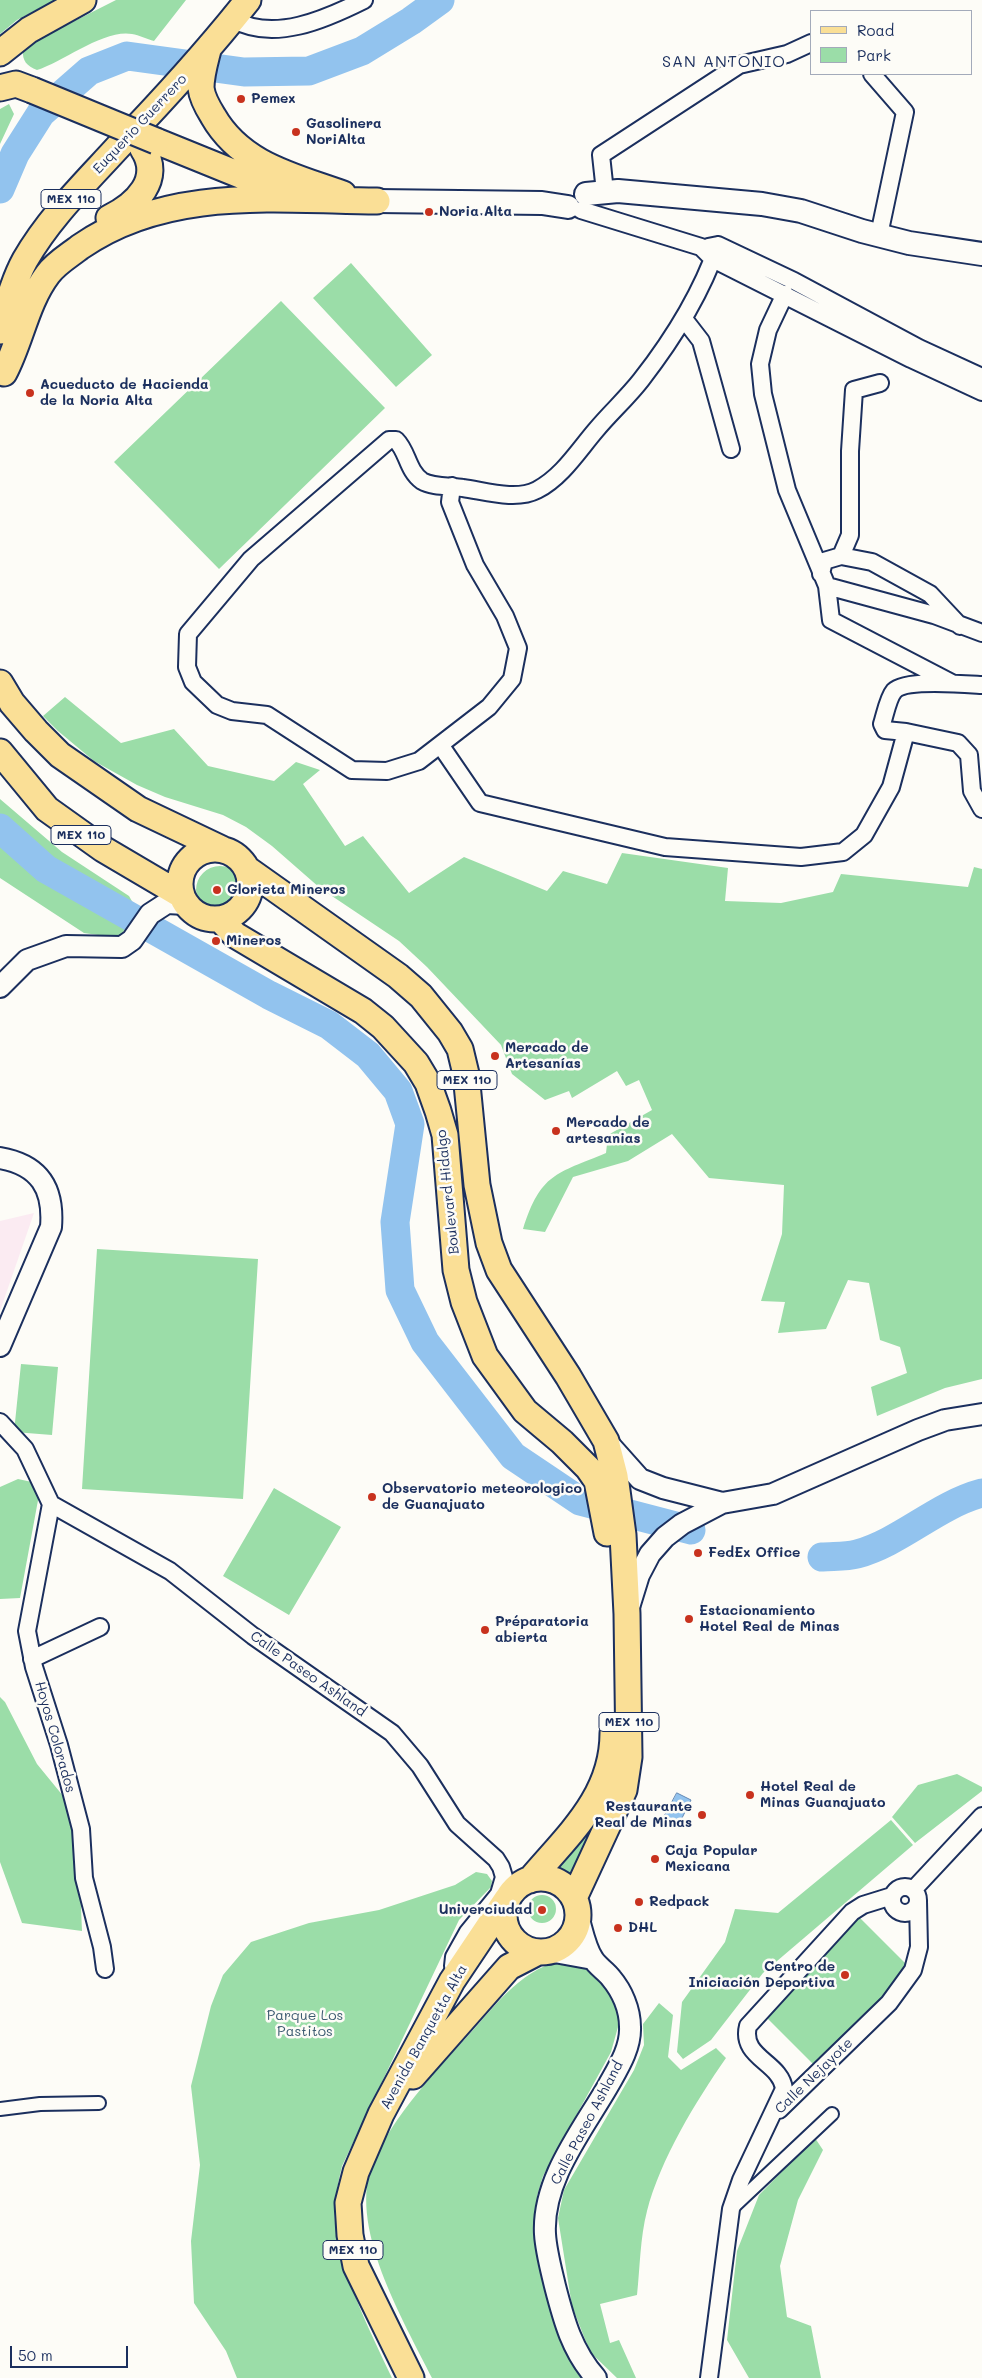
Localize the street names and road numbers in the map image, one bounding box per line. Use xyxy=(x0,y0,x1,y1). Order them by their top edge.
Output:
street label: Euquerio Guerrero xyxy=(90,71,190,177)
road number: MEX 110 xyxy=(41,190,101,208)
road number: MEX 110 xyxy=(51,826,111,844)
road number: MEX 110 xyxy=(437,1070,497,1090)
street label: Boulevard Hidalgo xyxy=(433,1129,463,1255)
street label: Calle Paseo Ashland xyxy=(247,1628,369,1720)
street label: Hoyos Colorados xyxy=(31,1679,79,1795)
road number: MEX 110 xyxy=(599,1712,659,1731)
street label: Avenida Banquetta Alta xyxy=(377,1962,471,2112)
street label: Calle Nejayote xyxy=(772,2035,856,2117)
street label: Calle Paseo Ashland xyxy=(547,2058,627,2188)
road number: MEX 110 xyxy=(323,2240,383,2260)

